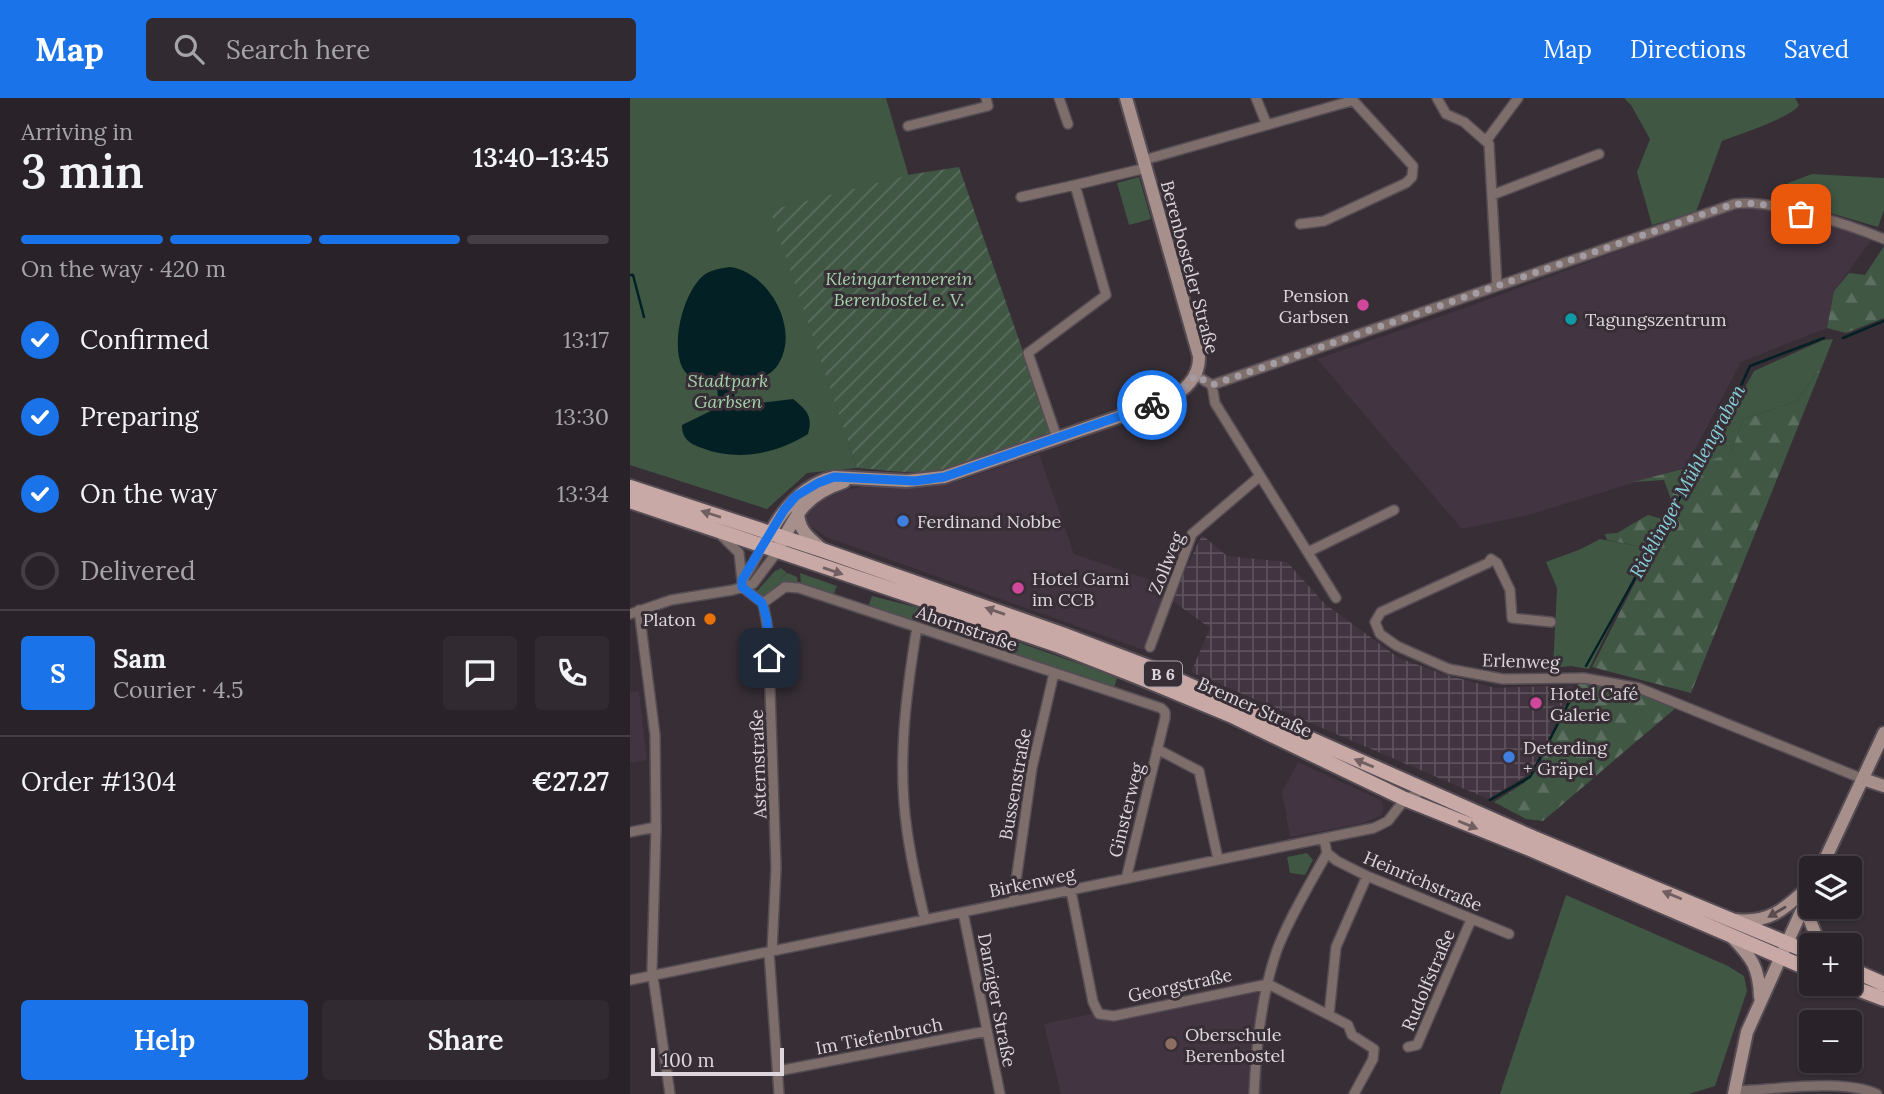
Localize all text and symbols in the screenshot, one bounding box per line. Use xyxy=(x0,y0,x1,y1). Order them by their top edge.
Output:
search box xyxy=(146,18,636,81)
text: Map xyxy=(35,28,104,70)
icon: search xyxy=(170,30,208,68)
text: Search here xyxy=(226,33,370,66)
text: Map xyxy=(1543,34,1592,65)
text: Directions xyxy=(1630,34,1746,65)
text: Saved xyxy=(1784,34,1849,65)
text: Arriving in xyxy=(21,117,133,146)
text: 13:40–13:45 xyxy=(473,141,609,174)
text: 3 min xyxy=(21,142,144,201)
street label: Berenbosteler Straße xyxy=(1156,178,1224,356)
pin xyxy=(1771,184,1831,244)
icon: bag xyxy=(1782,195,1820,233)
text: On the way · 420 m xyxy=(21,254,226,283)
park label: Kleingartenverein Berenbostel e. V. xyxy=(825,267,973,311)
place label: Pension Garbsen xyxy=(1279,284,1349,328)
marker: Pension Garbsen xyxy=(1355,297,1371,313)
place label: Tagungszentrum xyxy=(1585,308,1726,331)
marker: Tagungszentrum xyxy=(1563,311,1579,327)
icon: check xyxy=(21,321,59,359)
text: Confirmed xyxy=(80,323,209,356)
text: 13:17 xyxy=(563,325,609,354)
park label: Stadtpark Garbsen xyxy=(688,369,768,413)
courier xyxy=(1117,370,1187,440)
water label: Ricklinger Mühlengraben xyxy=(1624,380,1750,582)
icon: bike xyxy=(1133,386,1171,424)
icon: check xyxy=(21,398,59,436)
text: Preparing xyxy=(80,400,199,433)
text: 13:30 xyxy=(555,402,609,431)
icon: check xyxy=(21,475,59,513)
text: On the way xyxy=(80,477,217,510)
text: 13:34 xyxy=(557,479,609,508)
one-way arrow xyxy=(700,508,721,518)
place label: Ferdinand Nobbe xyxy=(917,510,1061,533)
marker: Ferdinand Nobbe xyxy=(895,513,911,529)
street label: Zollweg xyxy=(1143,528,1189,597)
text: Delivered xyxy=(80,554,196,587)
one-way arrow xyxy=(823,566,844,577)
place label: Hotel Garni im CCB xyxy=(1032,567,1129,611)
marker: Hotel Garni im CCB xyxy=(1010,580,1026,596)
street label: Ahornstraße xyxy=(912,600,1021,656)
one-way arrow xyxy=(985,605,1006,616)
place label: Platon xyxy=(643,608,696,631)
marker: Platon xyxy=(702,611,718,627)
pin xyxy=(739,628,799,688)
button: chat xyxy=(443,636,517,710)
button: phone xyxy=(535,636,609,710)
icon: home xyxy=(750,639,788,677)
text: Sam xyxy=(113,642,166,675)
street label: Erlenweg xyxy=(1482,648,1561,674)
text: S xyxy=(50,657,66,690)
road number: B 6 xyxy=(1144,662,1182,687)
street label: Bremer Straße xyxy=(1194,671,1316,743)
text: Courier · 4.5 xyxy=(113,675,244,704)
place label: Hotel Café Galerie xyxy=(1550,682,1638,726)
marker: Hotel Café Galerie xyxy=(1528,695,1544,711)
street label: Asternstraße xyxy=(745,709,771,820)
street label: Bussenstraße xyxy=(994,726,1036,842)
place label: Deterding + Gräpel xyxy=(1523,736,1608,780)
marker: Deterding + Gräpel xyxy=(1501,749,1517,765)
one-way arrow xyxy=(1353,758,1374,769)
street label: Ginsterweg xyxy=(1103,759,1149,860)
text: Order #1304 xyxy=(21,765,176,798)
text: €27.27 xyxy=(531,765,609,798)
one-way arrow xyxy=(1457,820,1478,831)
street label: Heinrichstraße xyxy=(1360,846,1486,916)
map controls xyxy=(1799,856,1862,1073)
button: layers xyxy=(1799,856,1862,919)
street label: Birkenweg xyxy=(987,861,1078,902)
one-way arrow xyxy=(1661,890,1682,901)
one-way arrow xyxy=(1767,906,1786,918)
street label: Rudolfstraße xyxy=(1396,925,1460,1034)
street label: Danziger Straße xyxy=(973,931,1021,1069)
button: + xyxy=(1799,933,1862,996)
street label: Georgstraße xyxy=(1126,963,1234,1007)
button: Help xyxy=(21,1000,308,1080)
button: Share xyxy=(322,1000,609,1080)
button: − xyxy=(1799,1010,1862,1073)
street label: Im Tiefenbruch xyxy=(813,1012,945,1060)
place label: Oberschule Berenbostel xyxy=(1185,1023,1285,1067)
marker: Oberschule Berenbostel xyxy=(1163,1036,1179,1052)
scale bar xyxy=(651,1045,784,1077)
text: 100 m xyxy=(662,1048,715,1072)

